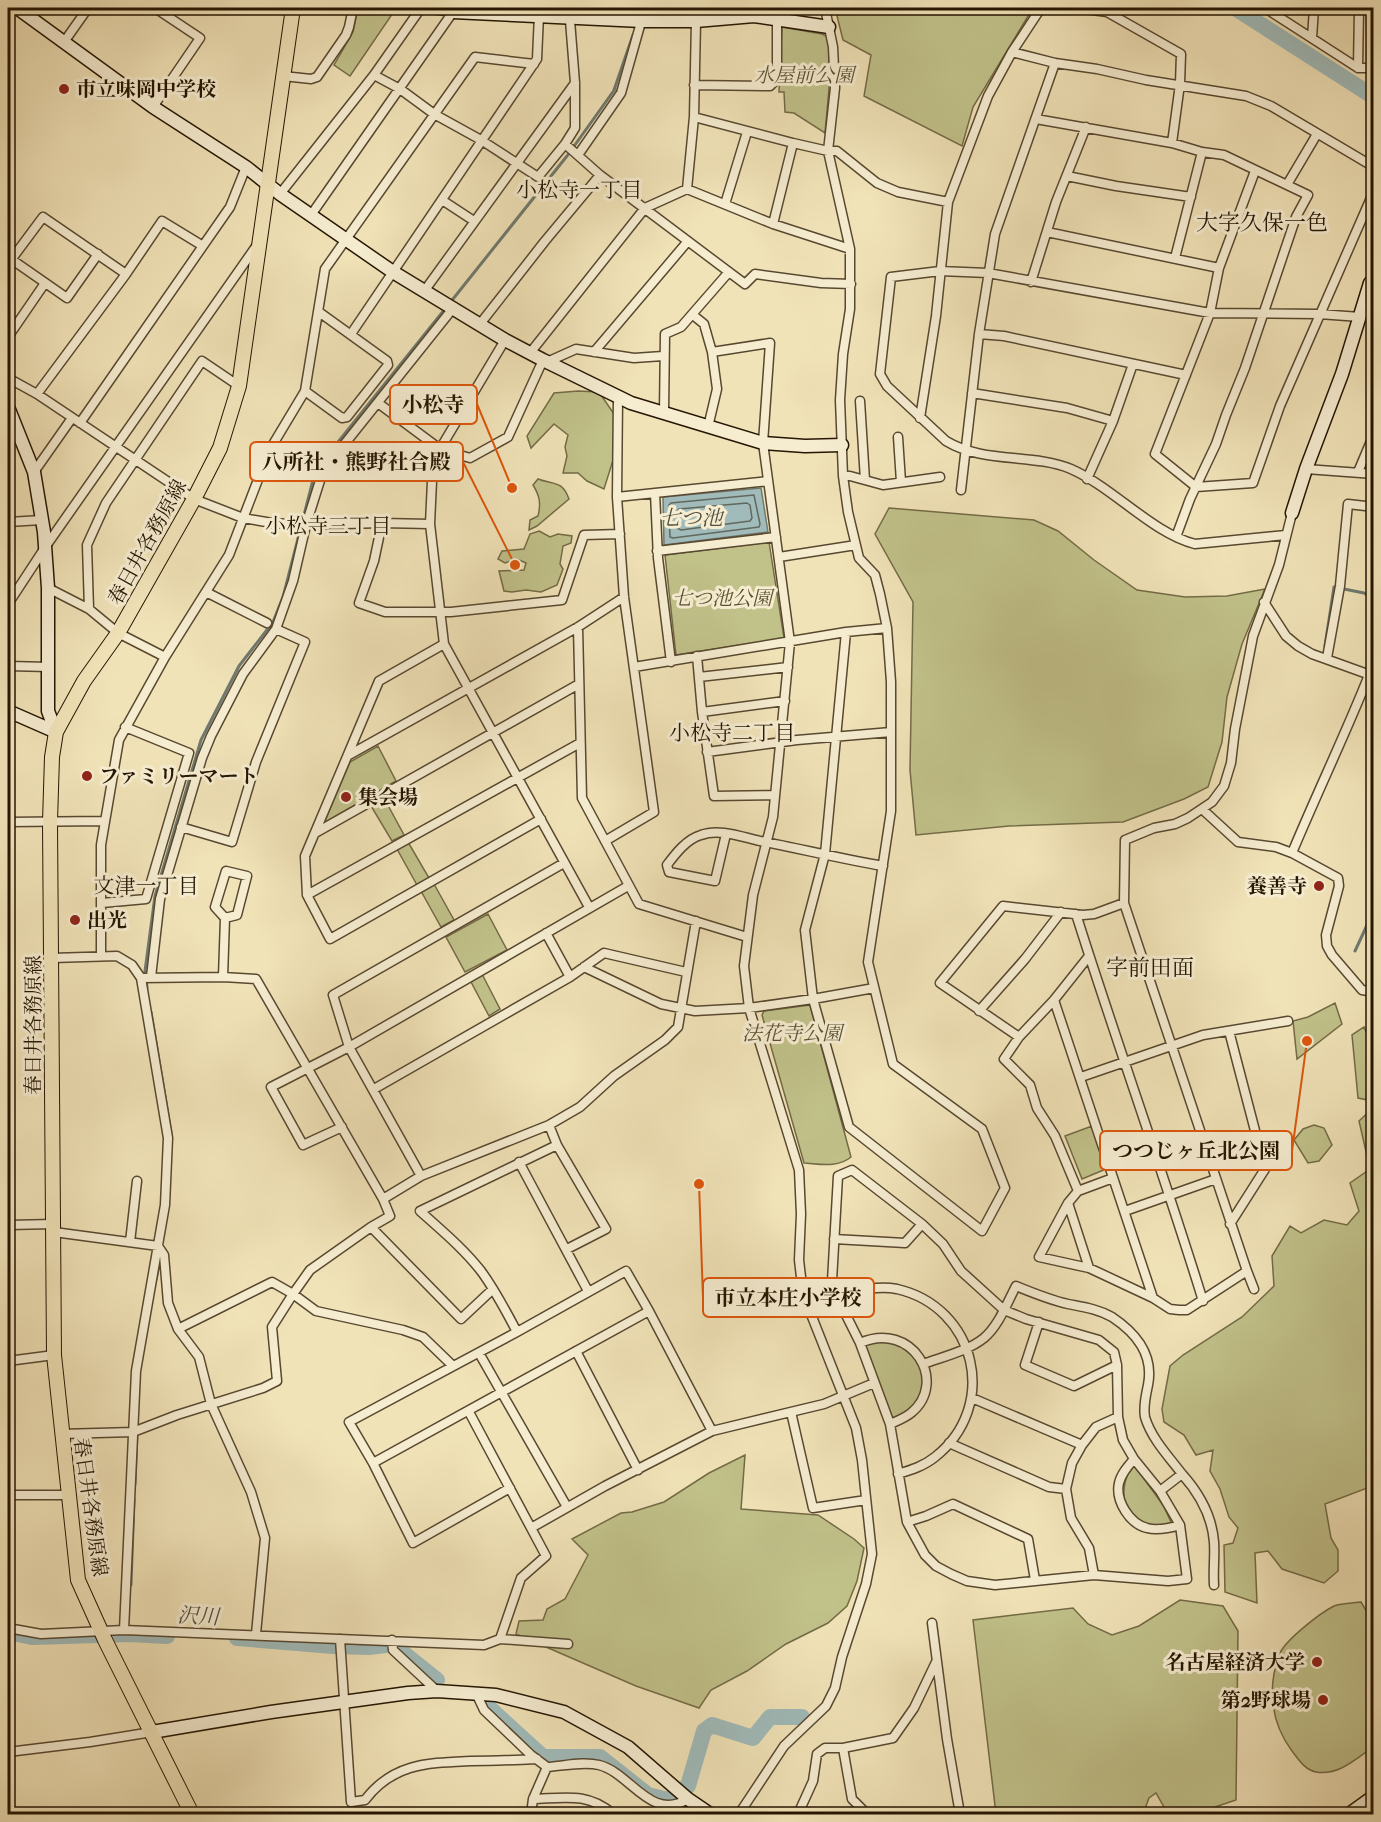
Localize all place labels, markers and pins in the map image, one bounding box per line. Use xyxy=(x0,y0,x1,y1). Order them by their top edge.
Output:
place label: 市立味岡中学校 xyxy=(76,78,216,101)
marker: 市立味岡中学校 xyxy=(57,82,71,96)
callout: 小松寺 xyxy=(390,385,477,424)
callout: 八所社・熊野社合殿 xyxy=(250,442,463,481)
place label: ファミリーマート xyxy=(99,765,259,788)
marker: ファミリーマート xyxy=(80,769,94,783)
place label: 集会場 xyxy=(358,786,418,809)
marker: 集会場 xyxy=(339,790,353,804)
place label: 養善寺 xyxy=(1247,875,1307,898)
marker: 養善寺 xyxy=(1312,879,1326,893)
place label: 出光 xyxy=(87,909,127,932)
marker: 出光 xyxy=(68,913,82,927)
callout: つつじヶ丘北公園 xyxy=(1100,1131,1292,1170)
callout: 市立本庄小学校 xyxy=(703,1278,874,1317)
place label: 名古屋経済大学 xyxy=(1165,1651,1305,1674)
marker: 名古屋経済大学 xyxy=(1310,1655,1324,1669)
place label: 第2野球場 xyxy=(1221,1689,1311,1712)
marker: 第2野球場 xyxy=(1316,1693,1330,1707)

